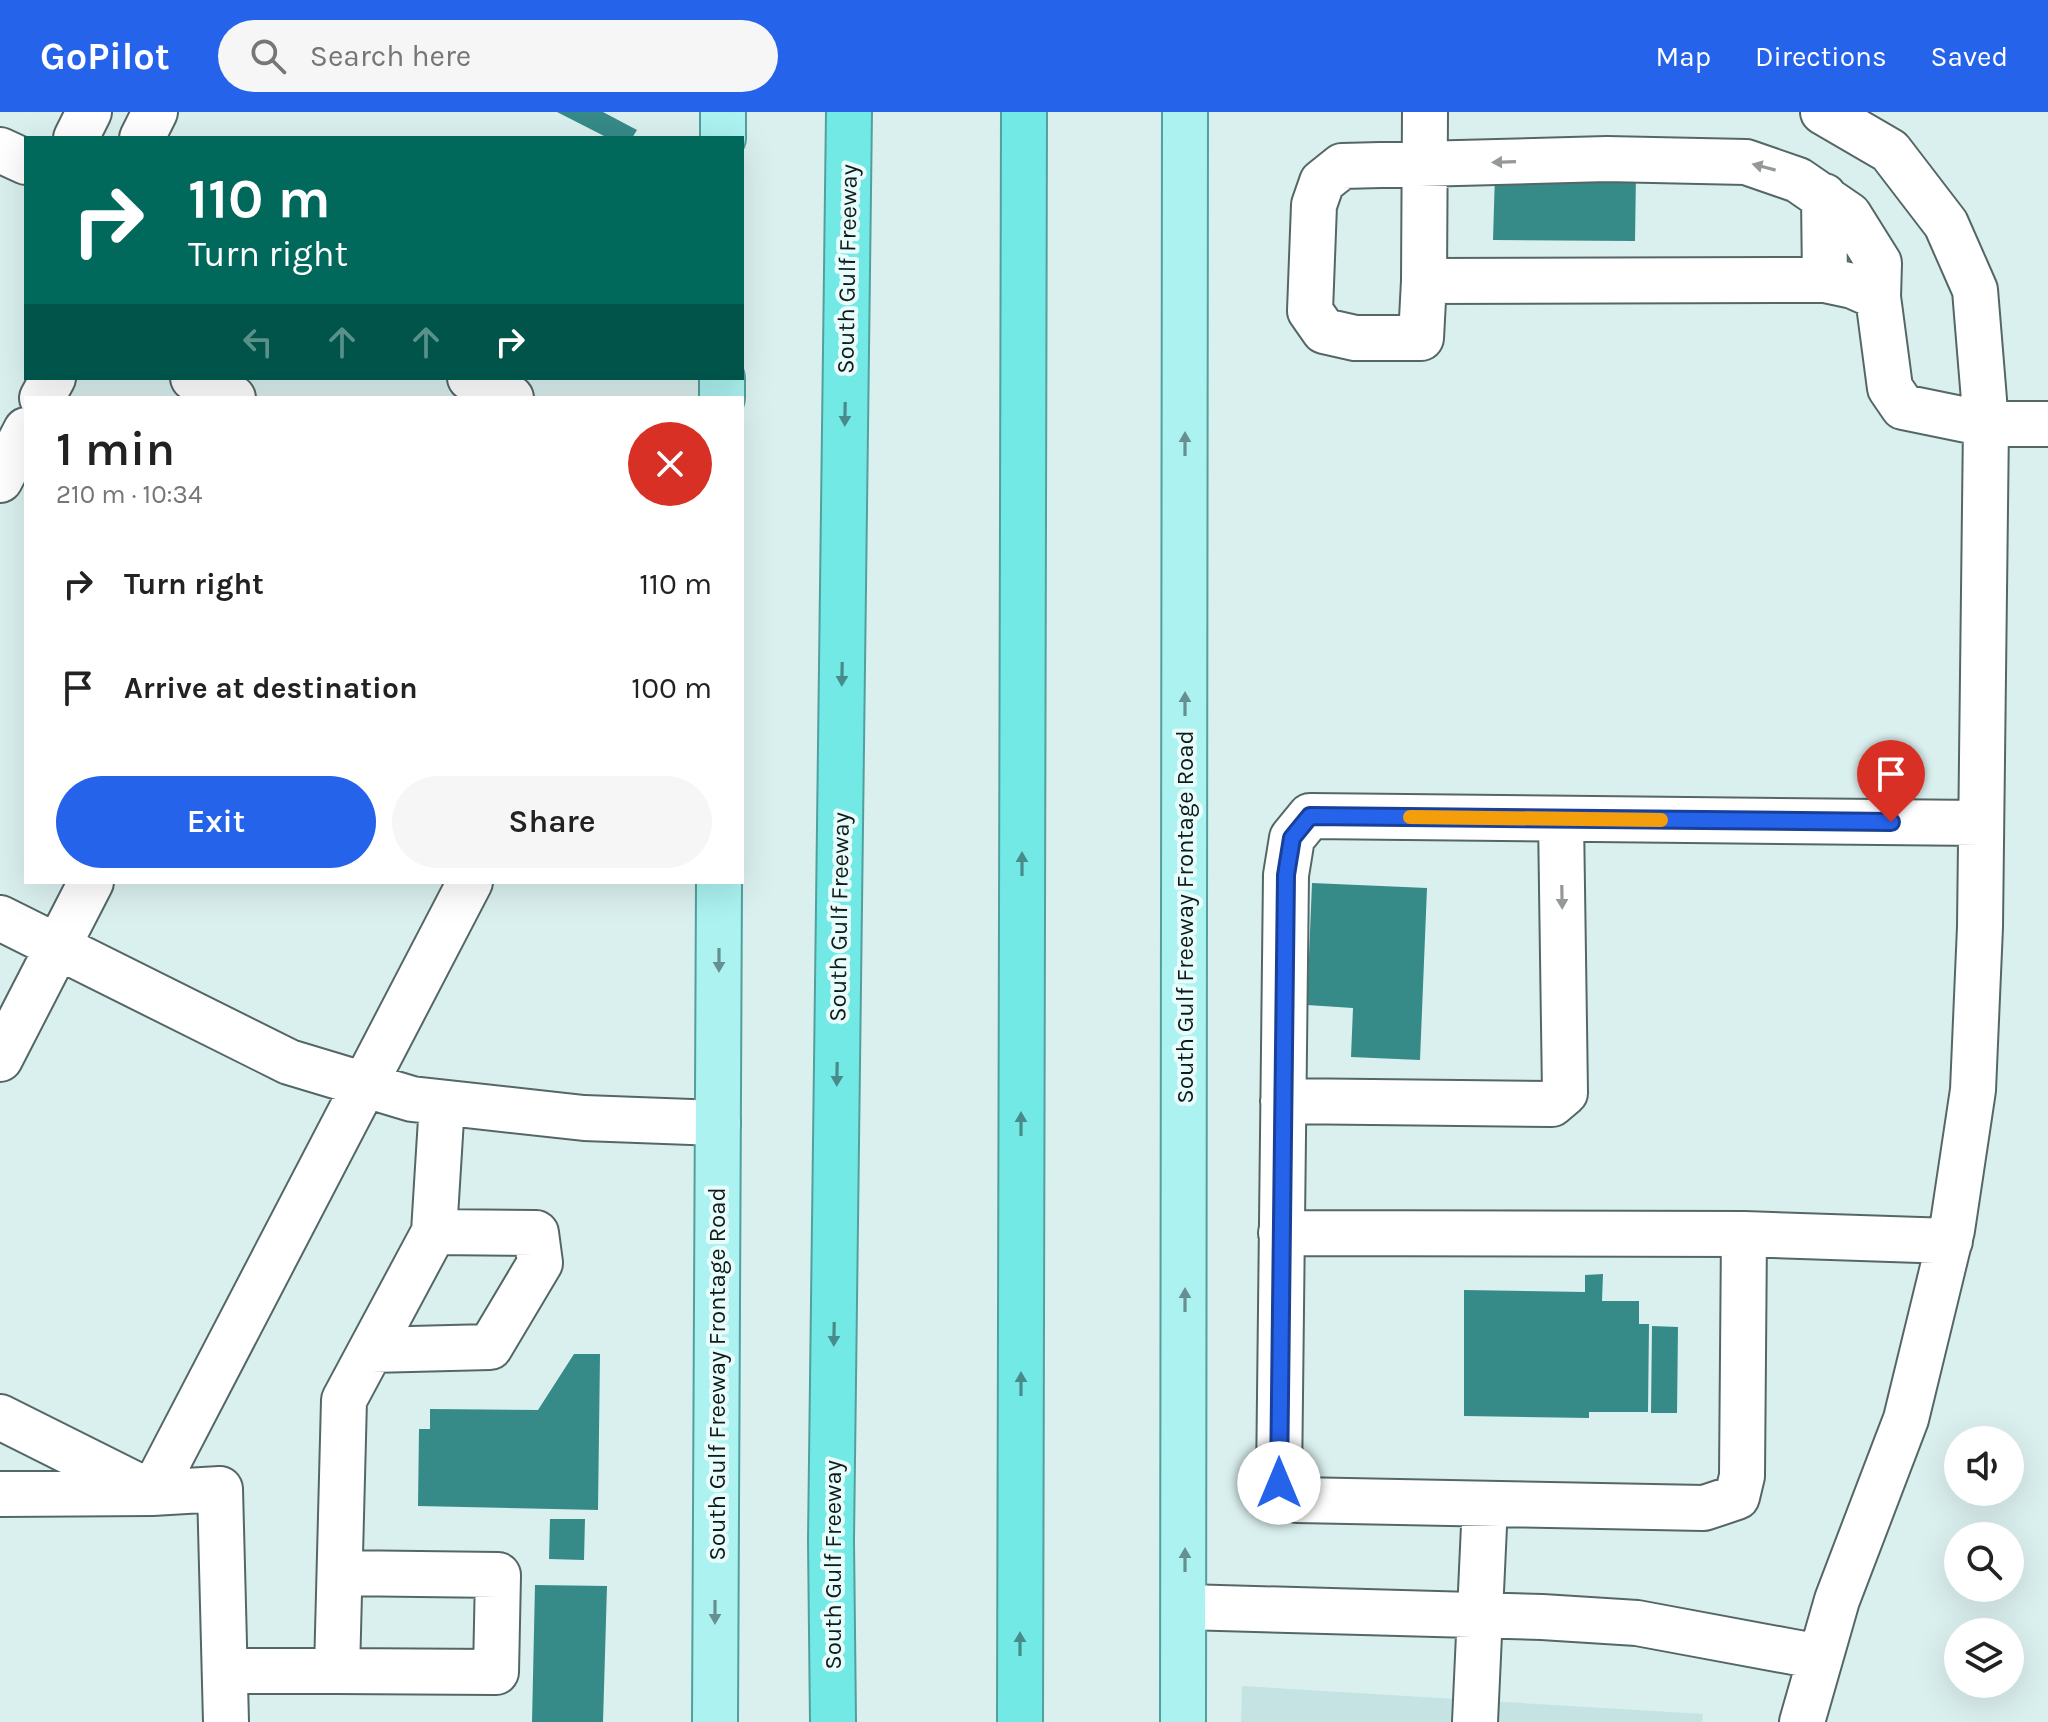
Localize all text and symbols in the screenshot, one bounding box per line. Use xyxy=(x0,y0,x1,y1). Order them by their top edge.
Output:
search box xyxy=(218,20,778,92)
text: GoPilot xyxy=(40,34,170,79)
icon: search xyxy=(246,34,290,78)
text: Search here xyxy=(310,38,471,74)
text: Map xyxy=(1656,40,1711,73)
text: Directions xyxy=(1755,40,1887,73)
text: Saved xyxy=(1931,40,2008,73)
one-way arrow xyxy=(1491,156,1516,169)
one-way arrow xyxy=(1751,160,1776,172)
street label: South Gulf Freeway xyxy=(831,164,863,374)
text: 110 m xyxy=(188,166,331,231)
icon: right xyxy=(56,168,160,272)
text: Turn right xyxy=(188,233,348,275)
icon: left xyxy=(236,320,280,364)
icon: ahead xyxy=(320,320,364,364)
icon: ahead xyxy=(404,320,448,364)
icon: right xyxy=(488,320,532,364)
one-way arrow xyxy=(839,402,852,427)
text: 1 min xyxy=(56,421,175,477)
button: close xyxy=(628,422,712,506)
one-way arrow xyxy=(1179,431,1191,456)
text: 210 m · 10:34 xyxy=(56,479,202,510)
icon: right xyxy=(56,562,100,606)
text: Turn right xyxy=(124,566,264,602)
text: 110 m xyxy=(639,566,712,602)
one-way arrow xyxy=(836,662,848,687)
icon: arrive xyxy=(56,666,100,710)
text: Arrive at destination xyxy=(124,670,418,706)
text: 100 m xyxy=(631,670,712,706)
one-way arrow xyxy=(1179,691,1191,716)
street label: South Gulf Freeway Frontage Road xyxy=(1171,730,1199,1104)
pin xyxy=(1857,740,1925,822)
icon: arrive xyxy=(1869,752,1913,796)
button: Exit xyxy=(56,776,376,868)
button: Share xyxy=(392,776,712,868)
street label: South Gulf Freeway xyxy=(823,812,855,1022)
one-way arrow xyxy=(1016,851,1028,876)
one-way arrow xyxy=(1556,885,1568,910)
one-way arrow xyxy=(713,948,725,973)
one-way arrow xyxy=(831,1062,843,1087)
one-way arrow xyxy=(1015,1111,1027,1136)
street label: South Gulf Freeway Frontage Road xyxy=(703,1187,731,1561)
one-way arrow xyxy=(1179,1287,1191,1312)
one-way arrow xyxy=(828,1322,840,1347)
one-way arrow xyxy=(1015,1371,1027,1396)
map controls xyxy=(1944,1426,2024,1698)
button: sound xyxy=(1944,1426,2024,1506)
position arrow xyxy=(1237,1441,1321,1525)
street label: South Gulf Freeway xyxy=(819,1460,847,1670)
button: search xyxy=(1944,1522,2024,1602)
one-way arrow xyxy=(1179,1547,1191,1572)
one-way arrow xyxy=(709,1600,722,1625)
button: layers xyxy=(1944,1618,2024,1698)
one-way arrow xyxy=(1014,1631,1026,1656)

